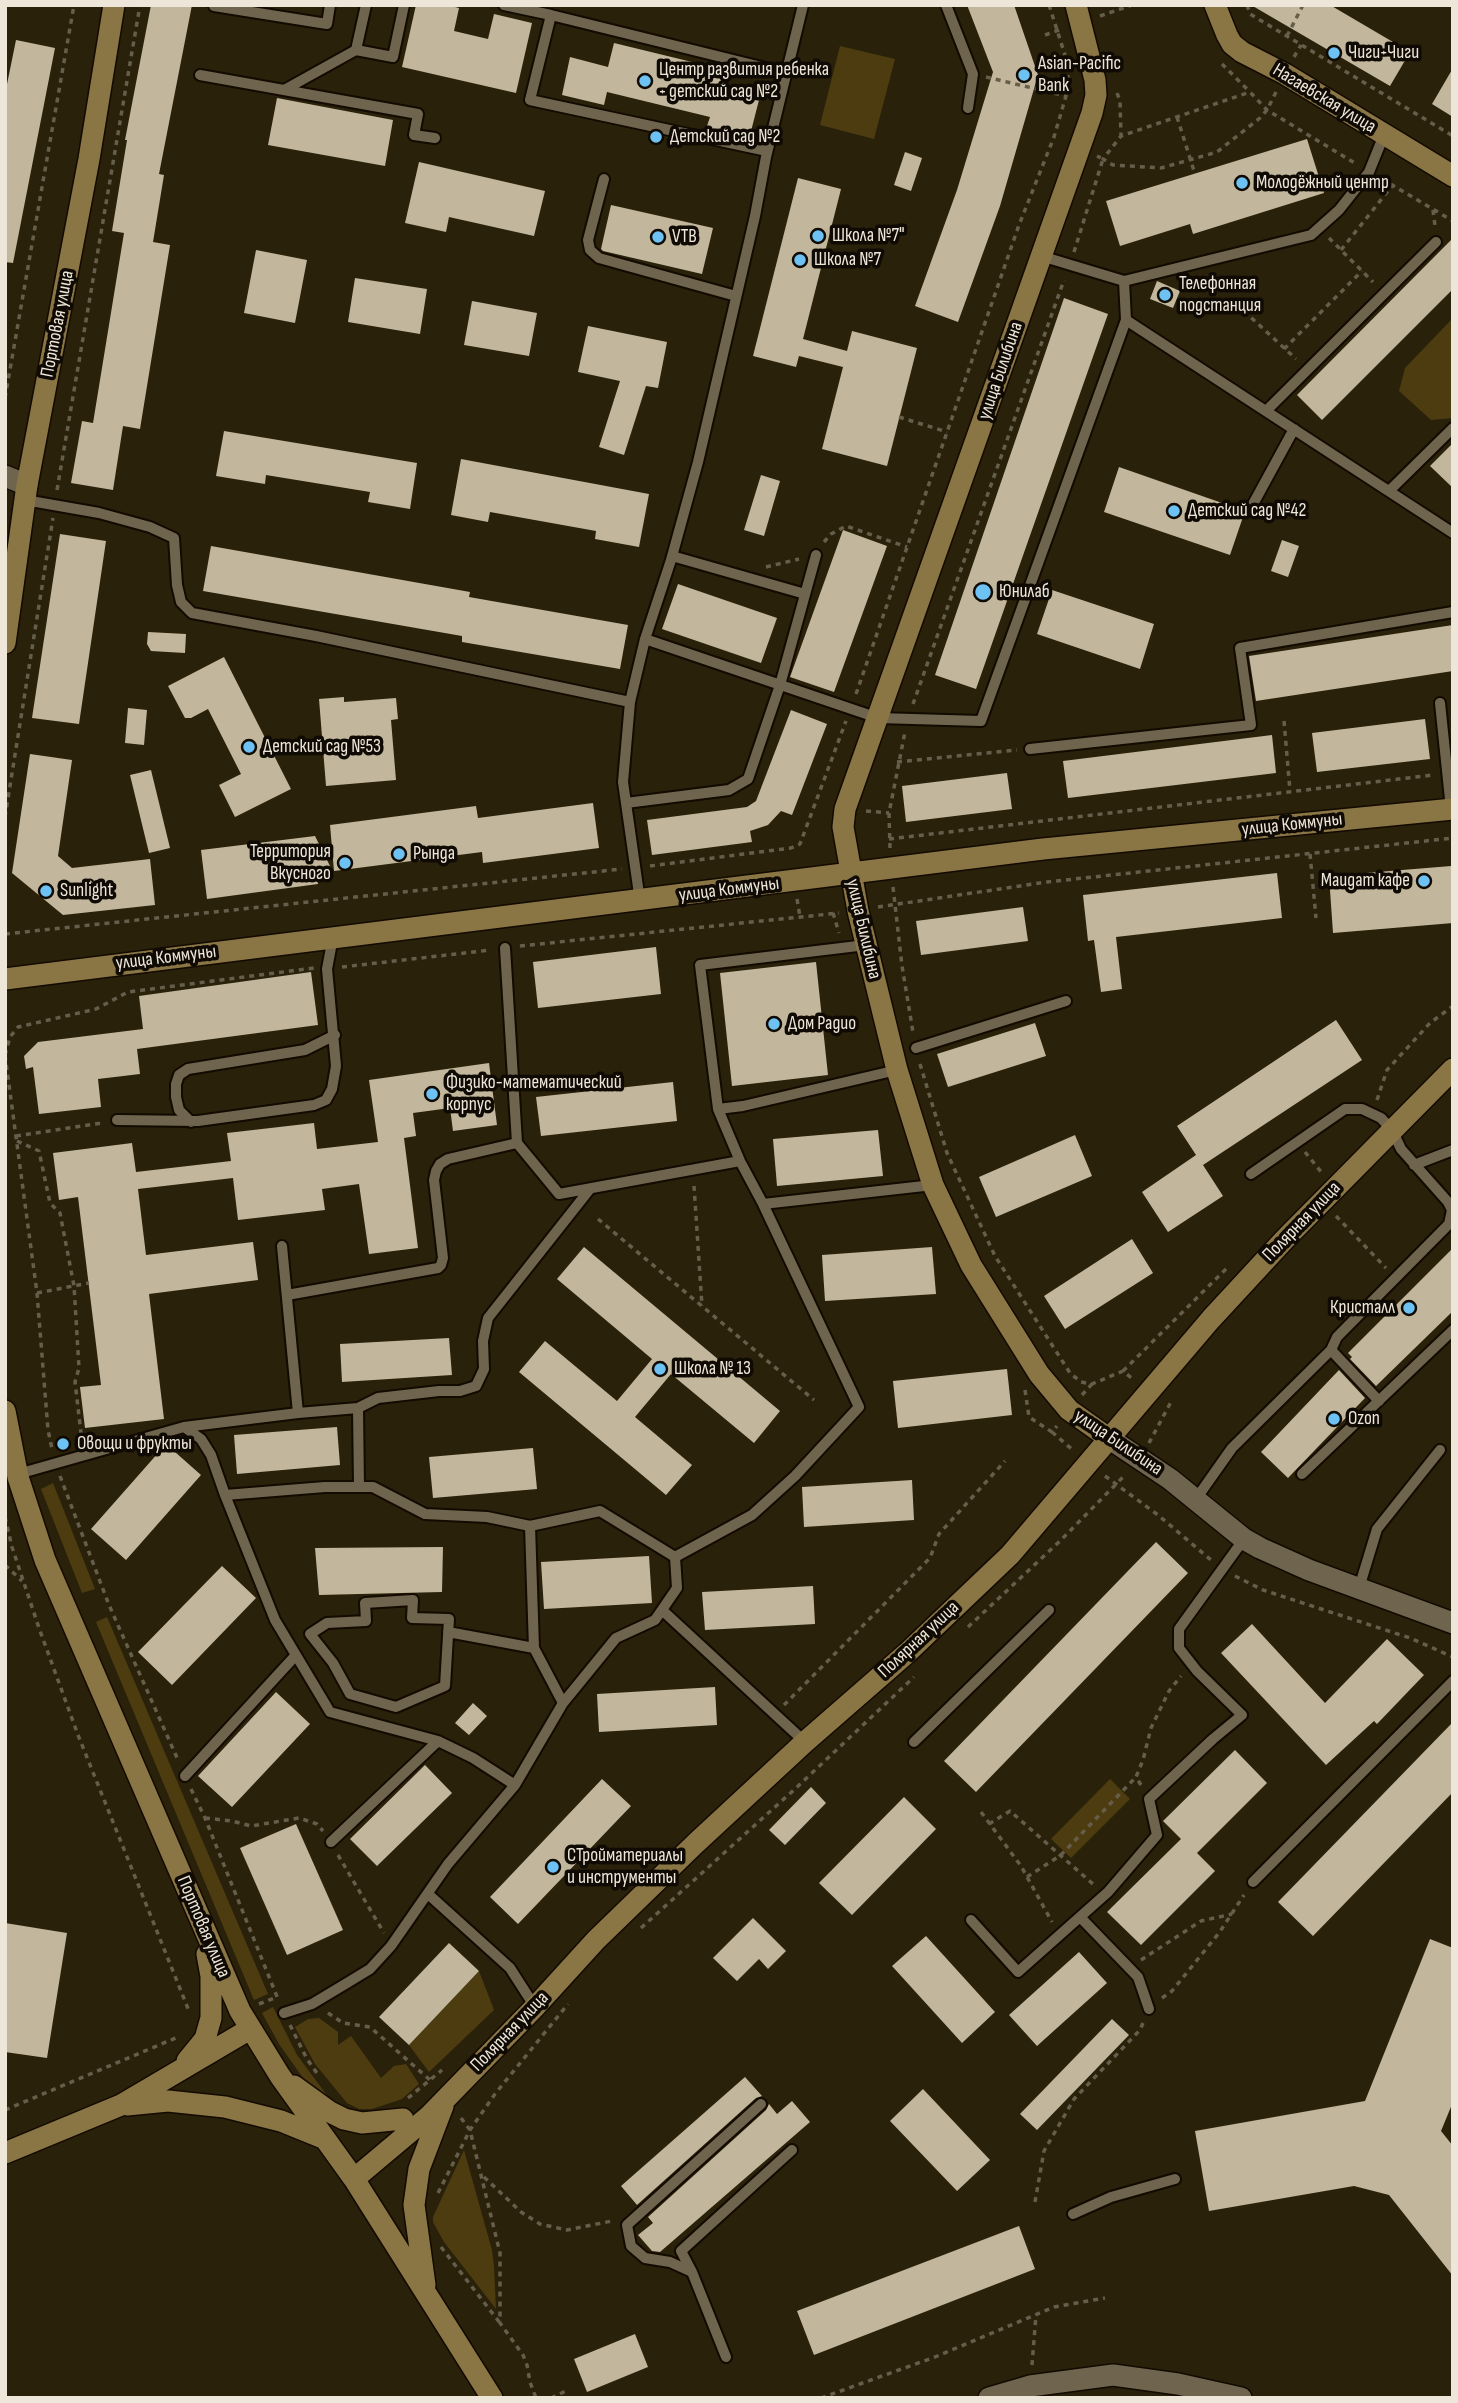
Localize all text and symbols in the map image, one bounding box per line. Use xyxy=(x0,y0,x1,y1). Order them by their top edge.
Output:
place label: Чиги-Чиги xyxy=(1348,42,1419,64)
marker: Чиги-Чиги xyxy=(1326,45,1342,61)
place label: Asian-Pacific Bank xyxy=(1038,53,1121,97)
place label: Центр развития ребенка - детский сад №2 xyxy=(659,59,829,103)
street label: Нагаевская улица xyxy=(1268,59,1380,139)
marker: Asian-Pacific Bank xyxy=(1016,67,1032,83)
marker: Центр развития ребенка - детский сад №2 xyxy=(637,73,653,89)
place label: Детский сад №2 xyxy=(670,126,780,148)
marker: Детский сад №2 xyxy=(648,129,664,145)
place label: Молодёжный центр xyxy=(1256,172,1389,194)
marker: Молодёжный центр xyxy=(1234,175,1250,191)
place label: Школа №7" xyxy=(832,225,905,247)
place label: VTB xyxy=(672,226,697,248)
marker: Школа №7" xyxy=(810,228,826,244)
marker: VTB xyxy=(650,229,666,245)
place label: Школа №7 xyxy=(814,249,881,271)
marker: Школа №7 xyxy=(792,252,808,268)
street label: Портовая улица xyxy=(36,269,80,379)
place label: Телефонная подстанция xyxy=(1179,273,1261,317)
marker: Телефонная подстанция xyxy=(1157,287,1173,303)
street label: улица Билибина xyxy=(974,319,1028,423)
place label: Детский сад №42 xyxy=(1188,500,1306,522)
marker: Детский сад №42 xyxy=(1166,503,1182,519)
place label: Юнилаб xyxy=(999,581,1050,603)
marker: Юнилаб xyxy=(973,582,993,602)
place label: Детский сад №53 xyxy=(263,736,381,758)
marker: Детский сад №53 xyxy=(241,739,257,755)
street label: улица Коммуны xyxy=(1241,808,1343,842)
place label: Территория Вкусного xyxy=(250,841,331,885)
place label: Рында xyxy=(413,843,455,865)
marker: Рында xyxy=(391,846,407,862)
marker: Территория Вкусного xyxy=(337,855,353,871)
place label: Маидат кафе xyxy=(1321,870,1410,892)
street label: улица Коммуны xyxy=(677,873,781,907)
marker: Маидат кафе xyxy=(1416,873,1432,889)
street label: улица Билибина xyxy=(840,877,886,981)
place label: Sunlight xyxy=(60,880,113,902)
marker: Sunlight xyxy=(38,883,54,899)
street label: улица Коммуны xyxy=(114,941,218,975)
place label: Дом Радио xyxy=(788,1013,856,1035)
marker: Дом Радио xyxy=(766,1016,782,1032)
place label: Физико-математический корпус xyxy=(446,1072,622,1116)
marker: Физико-математический корпус xyxy=(424,1086,440,1102)
street label: Полярная улица xyxy=(1258,1177,1346,1267)
place label: Кристалл xyxy=(1330,1297,1395,1319)
marker: Кристалл xyxy=(1401,1300,1417,1316)
place label: Школа № 13 xyxy=(674,1358,751,1380)
marker: Школа № 13 xyxy=(652,1361,668,1377)
street label: улица Билибина xyxy=(1069,1405,1167,1481)
place label: Ozon xyxy=(1348,1408,1380,1430)
marker: Ozon xyxy=(1326,1411,1342,1427)
place label: Овощи и фрукты xyxy=(77,1433,192,1455)
marker: Овощи и фрукты xyxy=(55,1436,71,1452)
street label: Полярная улица xyxy=(874,1597,964,1683)
place label: СТройматериалы и инструменты xyxy=(567,1845,683,1889)
marker: СТройматериалы и инструменты xyxy=(545,1859,561,1875)
street label: Портовая улица xyxy=(171,1873,235,1981)
street label: Полярная улица xyxy=(466,1987,554,2077)

